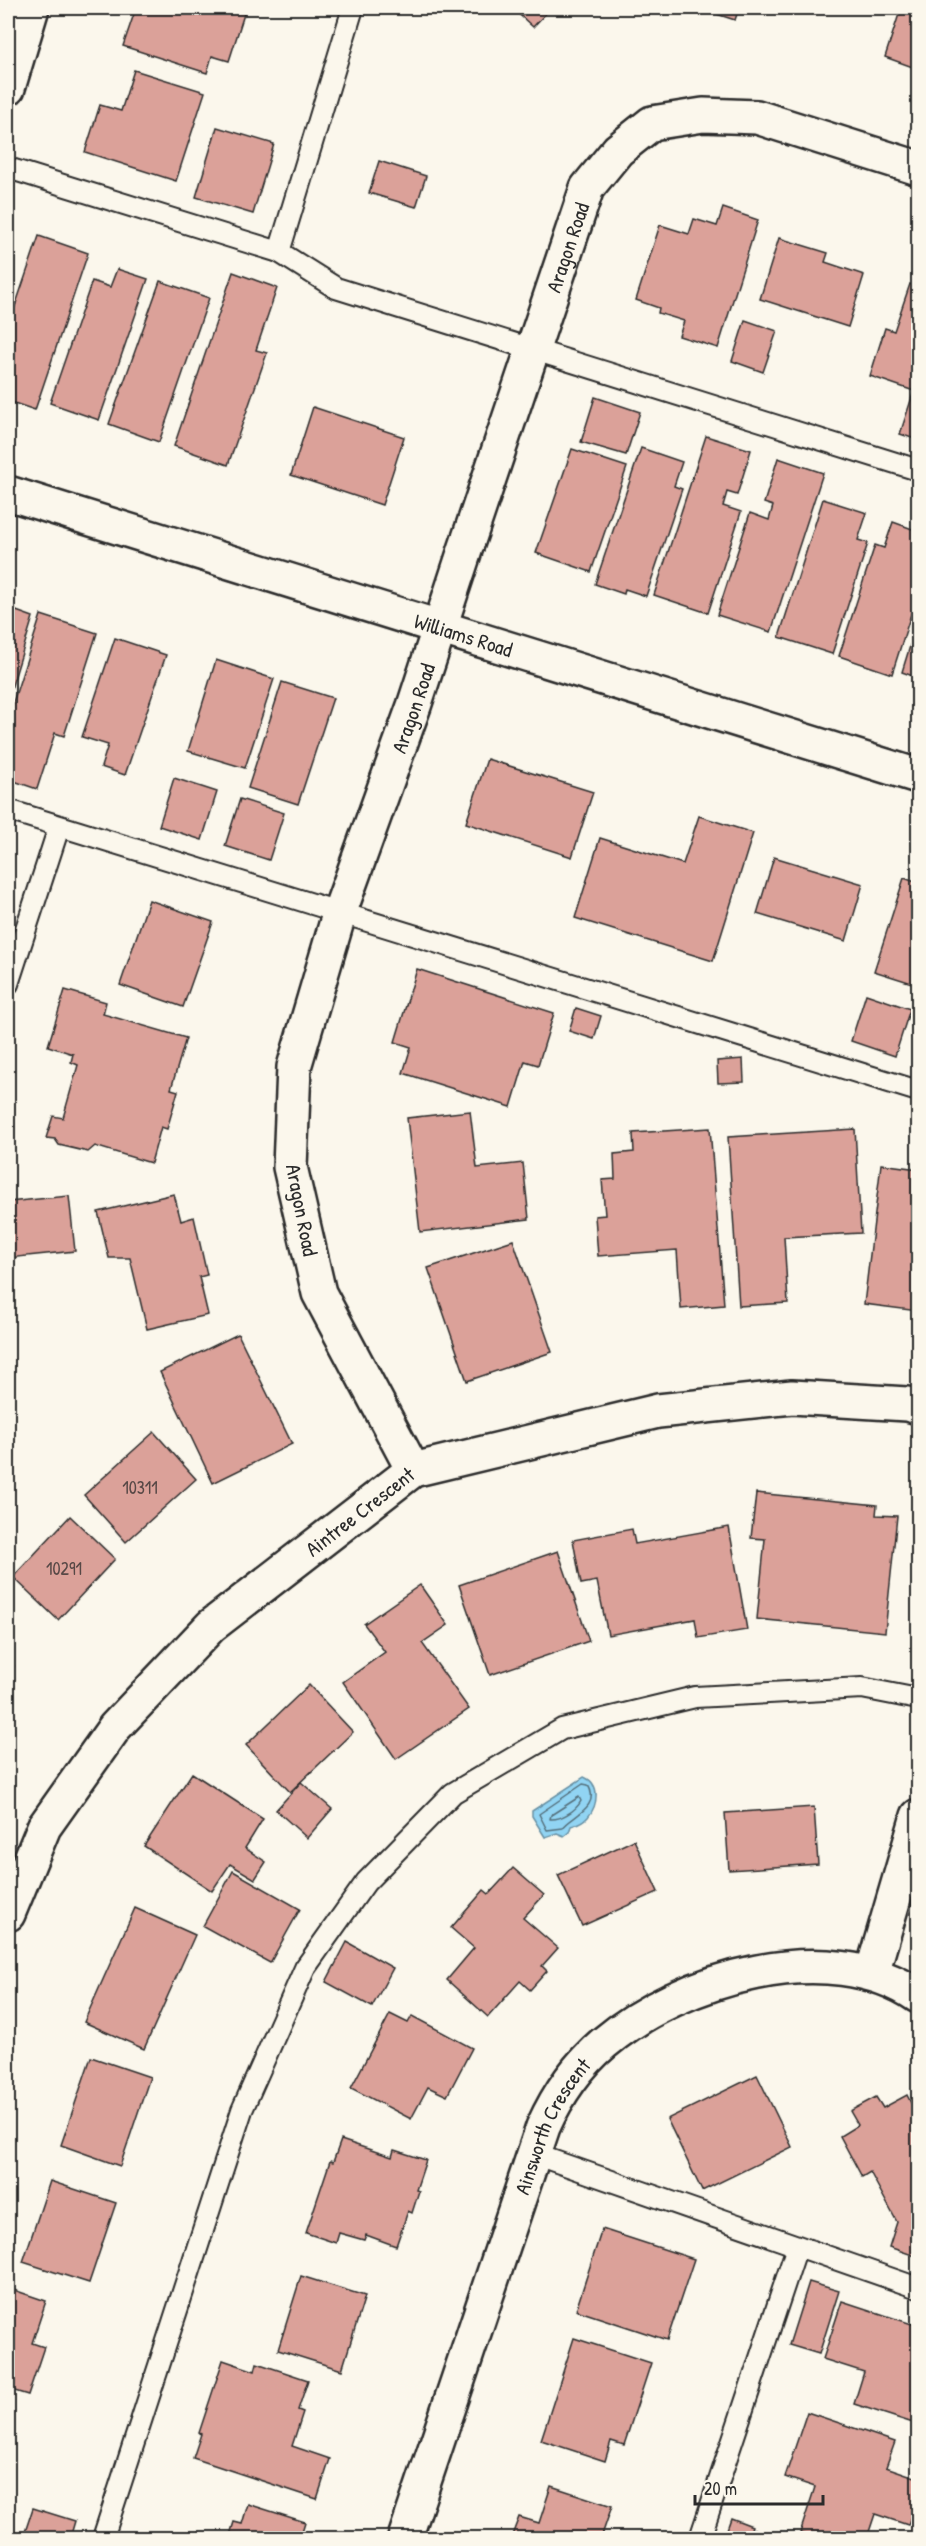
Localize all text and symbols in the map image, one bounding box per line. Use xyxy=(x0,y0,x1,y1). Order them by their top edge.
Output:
street label: Aragon Road xyxy=(538,198,596,296)
street label: Williams Road xyxy=(411,606,516,664)
street label: Aragon Road xyxy=(384,659,442,757)
street label: Aragon Road xyxy=(279,1162,325,1258)
street label: Aintree Crescent xyxy=(299,1459,421,1563)
house number: 10311 xyxy=(122,1475,158,1500)
house number: 10291 xyxy=(46,1556,82,1581)
street label: Ainsworth Crescent xyxy=(507,2051,597,2198)
scale bar xyxy=(695,2468,822,2506)
text: 20 m xyxy=(704,2476,737,2501)

